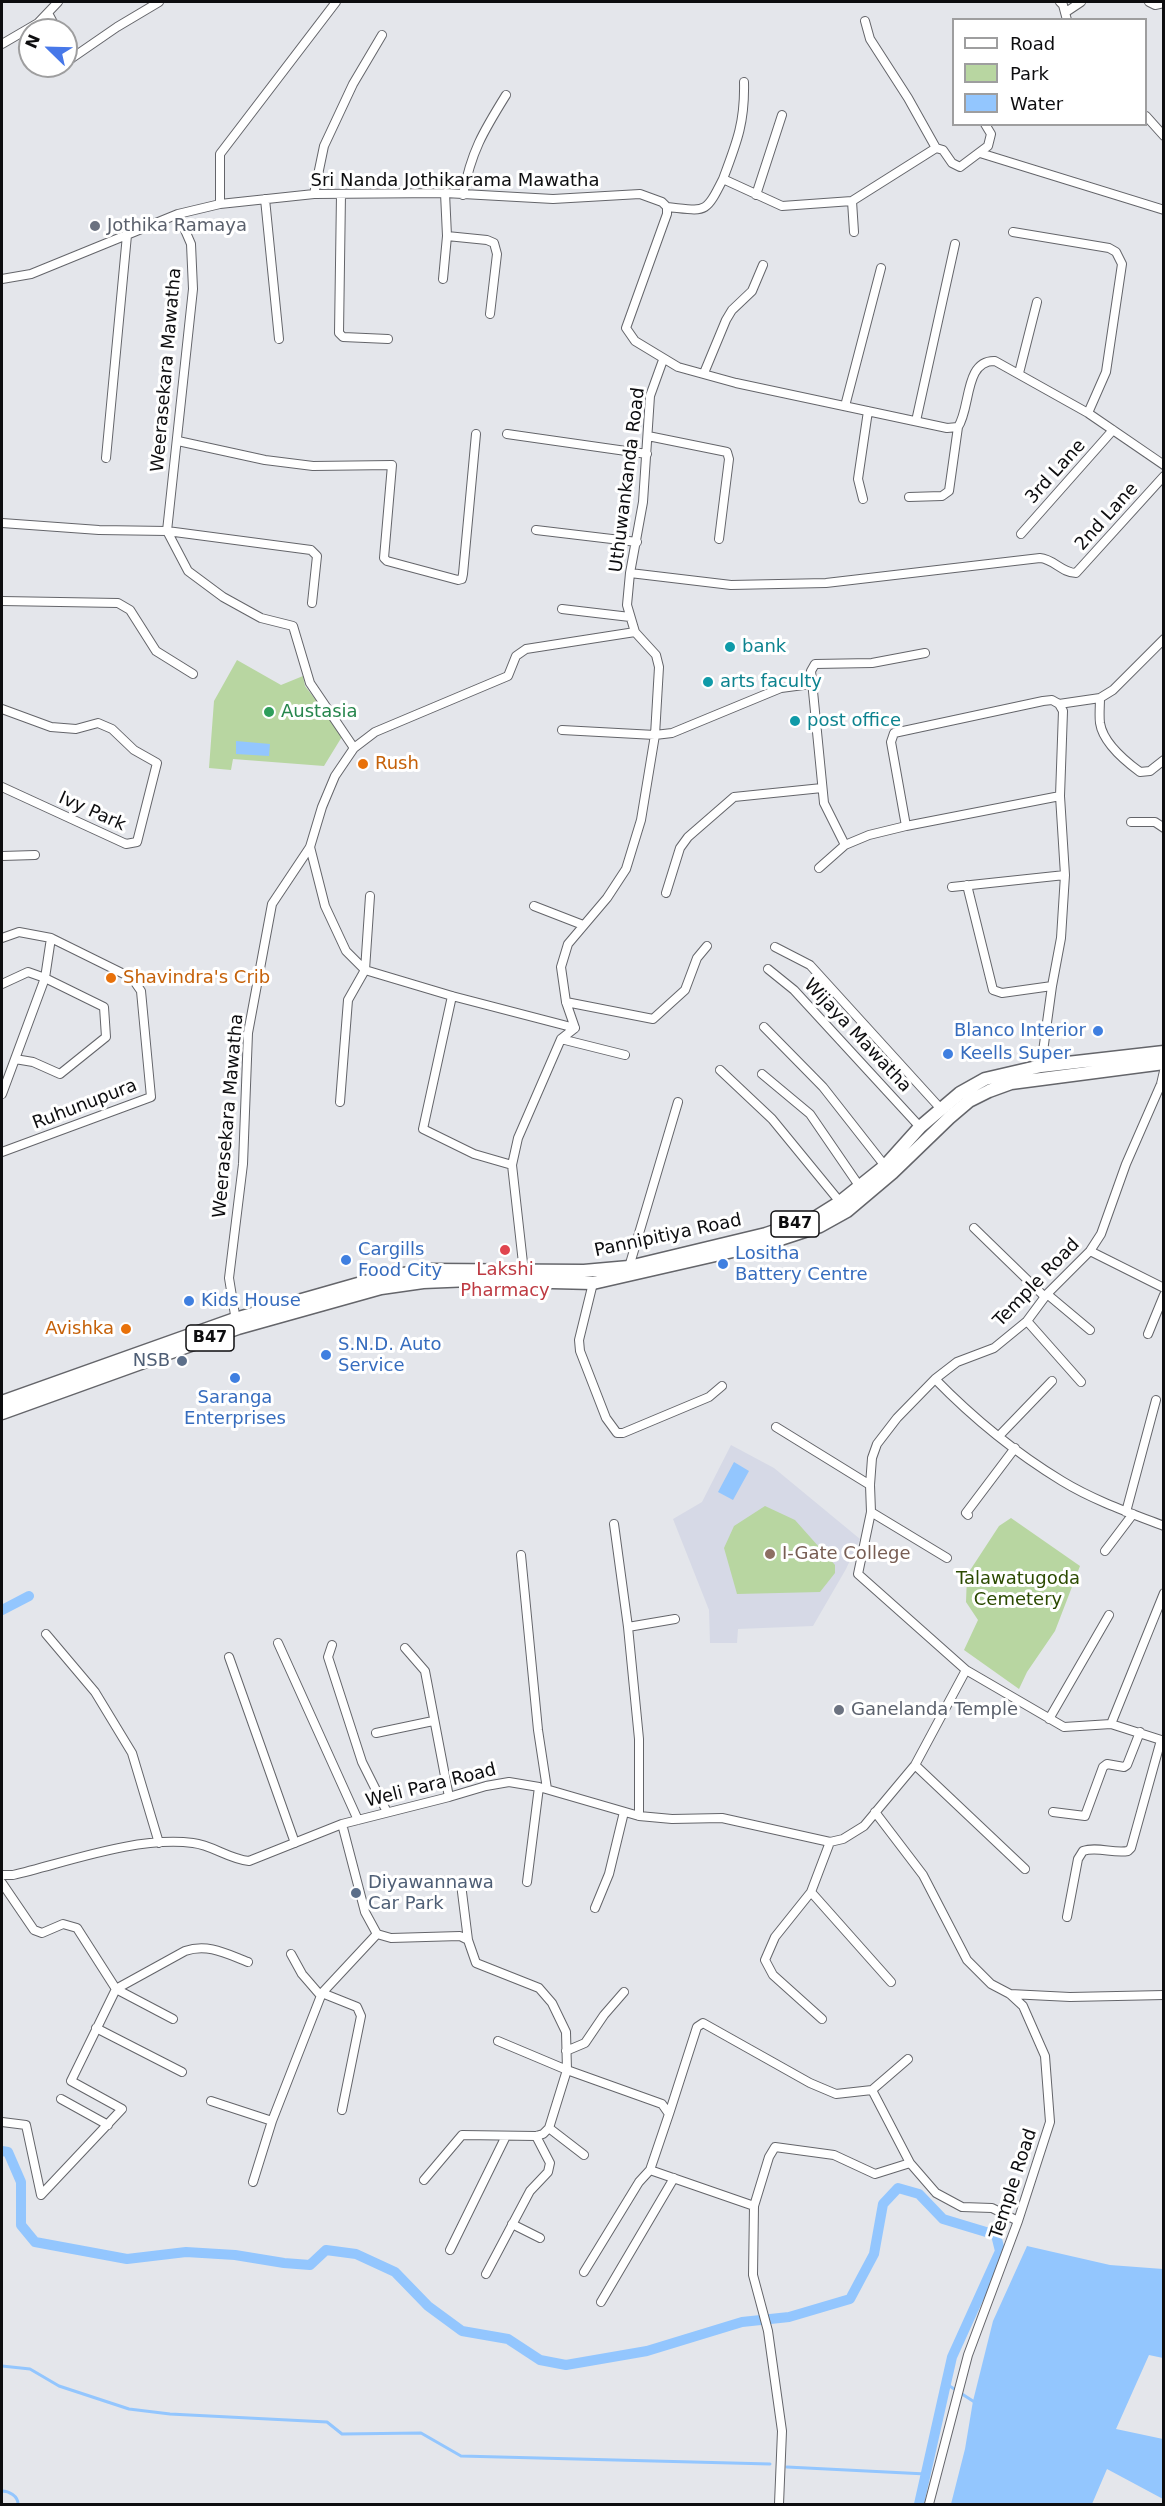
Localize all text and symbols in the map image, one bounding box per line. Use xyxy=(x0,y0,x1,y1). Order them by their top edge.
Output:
north arrow xyxy=(18,18,78,78)
legend xyxy=(952,18,1147,126)
text: N xyxy=(21,32,44,51)
text: Road xyxy=(1010,33,1055,54)
text: Park xyxy=(1010,63,1049,84)
text: Water xyxy=(1010,93,1063,114)
street label: Sri Nanda Jothikarama Mawatha xyxy=(310,170,600,192)
place label: Jothika Ramaya xyxy=(107,215,247,237)
marker: Jothika Ramaya xyxy=(88,219,102,233)
street label: Weerasekara Mawatha xyxy=(147,267,187,473)
street label: Uthuwankanda Road xyxy=(606,386,650,574)
street label: 3rd Lane xyxy=(1021,435,1091,509)
street label: 2nd Lane xyxy=(1071,479,1143,555)
place label: bank xyxy=(742,636,786,658)
marker: bank xyxy=(723,640,737,654)
place label: arts faculty xyxy=(720,671,822,693)
marker: arts faculty xyxy=(701,675,715,689)
place label: Austasia xyxy=(281,701,358,723)
marker: Austasia xyxy=(262,705,276,719)
place label: post office xyxy=(807,710,901,732)
marker: post office xyxy=(788,714,802,728)
place label: Rush xyxy=(375,753,419,775)
marker: Rush xyxy=(356,757,370,771)
street label: Ivy Park xyxy=(55,788,129,836)
place label: Shavindra's Crib xyxy=(123,967,270,989)
marker: Shavindra's Crib xyxy=(104,971,118,985)
street label: Wijaya Mawatha xyxy=(799,975,915,1097)
street label: Weerasekara Mawatha xyxy=(209,1013,249,1219)
place label: Blanco Interior xyxy=(954,1020,1086,1042)
marker: Blanco Interior xyxy=(1091,1024,1105,1038)
place label: Keells Super xyxy=(960,1043,1071,1065)
marker: Keells Super xyxy=(941,1047,955,1061)
street label: Ruhunupura xyxy=(30,1075,140,1135)
street label: Pannipitiya Road xyxy=(592,1210,744,1262)
road number: B47 xyxy=(771,1211,819,1237)
street label: Temple Road xyxy=(989,1234,1085,1332)
place label: Cargills Food City xyxy=(358,1239,442,1282)
marker: Lakshi Pharmacy xyxy=(498,1243,512,1257)
place label: Lositha Battery Centre xyxy=(735,1243,868,1286)
marker: Cargills Food City xyxy=(339,1253,353,1267)
marker: Lositha Battery Centre xyxy=(716,1257,730,1271)
place label: Lakshi Pharmacy xyxy=(460,1259,550,1302)
place label: Kids House xyxy=(201,1290,301,1312)
marker: Kids House xyxy=(182,1294,196,1308)
place label: Avishka xyxy=(45,1318,114,1340)
marker: Avishka xyxy=(119,1322,133,1336)
road number: B47 xyxy=(186,1325,234,1351)
place label: S.N.D. Auto Service xyxy=(338,1334,441,1376)
marker: S.N.D. Auto Service xyxy=(319,1348,333,1362)
place label: NSB xyxy=(133,1350,170,1372)
marker: NSB xyxy=(175,1354,189,1368)
marker: Saranga Enterprises xyxy=(228,1371,242,1385)
place label: Saranga Enterprises xyxy=(184,1387,286,1430)
place label: I-Gate College xyxy=(782,1543,910,1565)
marker: I-Gate College xyxy=(763,1547,777,1561)
park label: Talawatugoda Cemetery xyxy=(956,1568,1080,1610)
place label: Ganelanda Temple xyxy=(851,1699,1018,1721)
marker: Ganelanda Temple xyxy=(832,1703,846,1717)
street label: Weli Para Road xyxy=(363,1759,499,1813)
place label: Diyawannawa Car Park xyxy=(368,1872,494,1914)
marker: Diyawannawa Car Park xyxy=(349,1886,363,1900)
street label: Temple Road xyxy=(986,2126,1042,2242)

